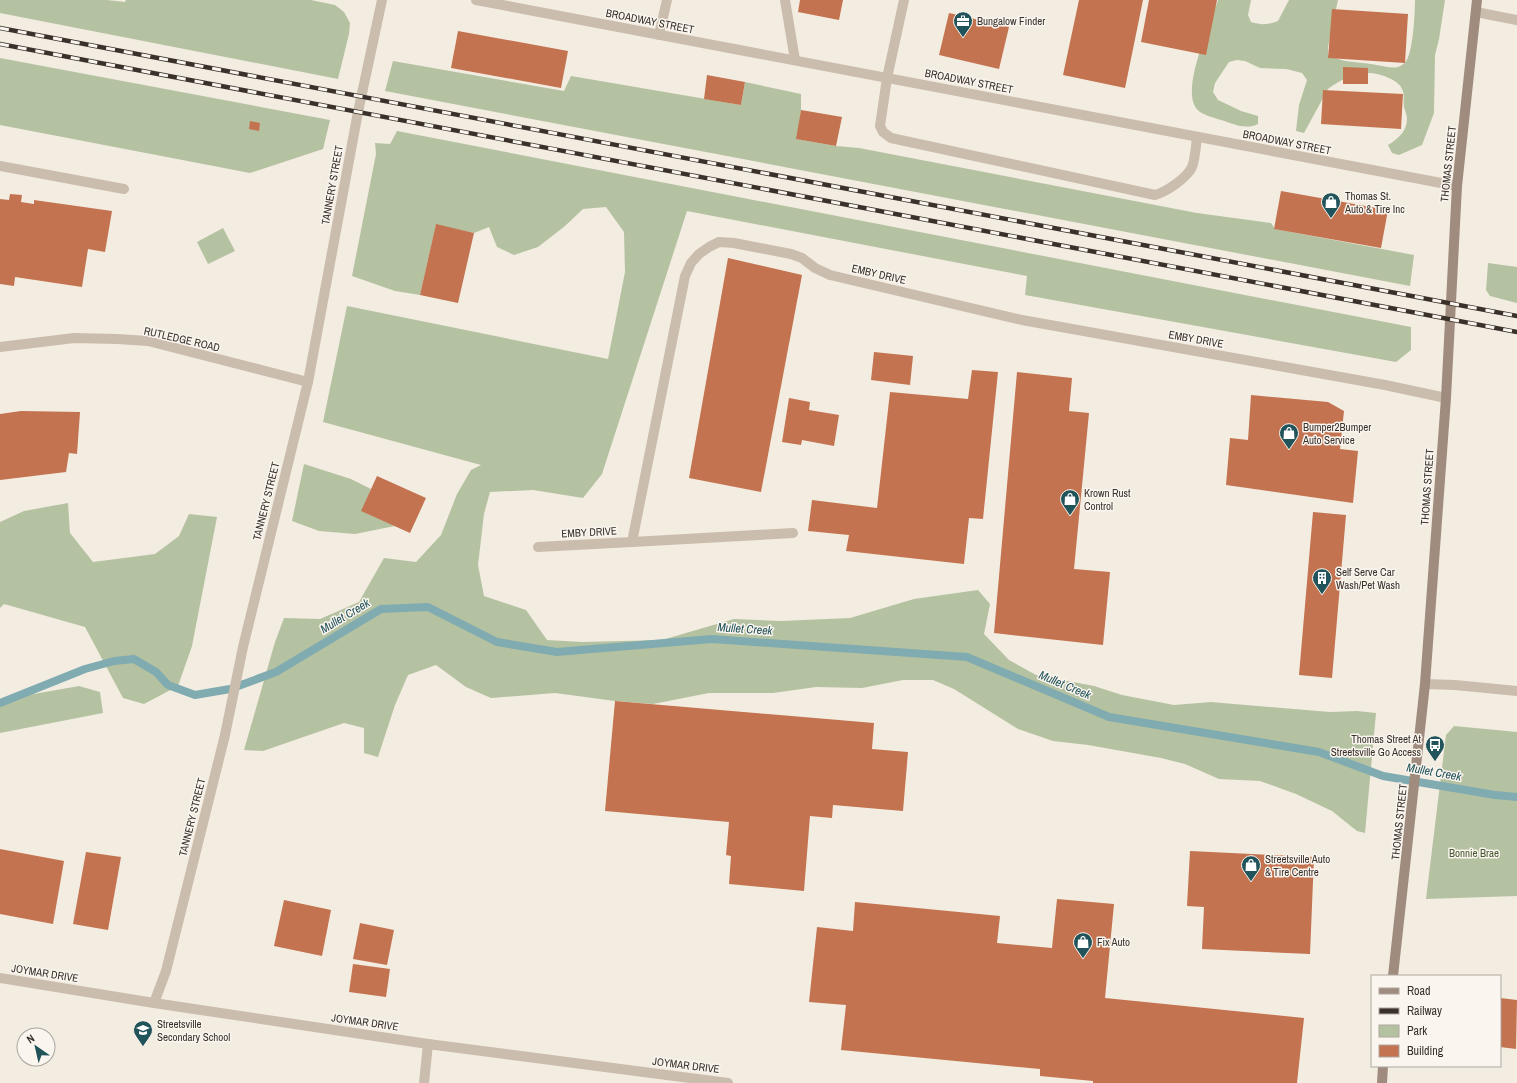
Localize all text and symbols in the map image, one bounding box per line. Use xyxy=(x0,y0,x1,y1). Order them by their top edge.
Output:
street label: BROADWAY STREET xyxy=(605,6,696,37)
office icon: Bungalow Finder xyxy=(952,10,974,38)
place label: Bungalow Finder xyxy=(977,14,1045,28)
street label: BROADWAY STREET xyxy=(924,66,1015,97)
street label: THOMAS STREET xyxy=(1437,125,1459,203)
street label: BROADWAY STREET xyxy=(1242,127,1333,158)
street label: TANNERY STREET xyxy=(318,144,346,226)
place label: Thomas St. Auto & Tire Inc xyxy=(1344,189,1405,216)
shop icon: Thomas St. Auto & Tire Inc xyxy=(1320,191,1342,219)
street label: EMBY DRIVE xyxy=(850,261,908,287)
street label: RUTLEDGE ROAD xyxy=(143,323,221,355)
street label: EMBY DRIVE xyxy=(1167,327,1225,351)
place label: Bumper2Bumper Auto Service xyxy=(1302,420,1371,447)
shop icon: Bumper2Bumper Auto Service xyxy=(1278,422,1300,450)
street label: THOMAS STREET xyxy=(1417,448,1437,526)
street label: TANNERY STREET xyxy=(250,460,283,542)
place label: Krown Rust Control xyxy=(1084,486,1131,513)
shop icon: Krown Rust Control xyxy=(1059,488,1081,516)
street label: EMBY DRIVE xyxy=(561,524,617,540)
place label: Self Serve Car Wash/Pet Wash xyxy=(1336,565,1400,592)
building icon: Self Serve Car Wash/Pet Wash xyxy=(1311,567,1333,595)
water label: Mullet Creek xyxy=(317,594,374,637)
water label: Mullet Creek xyxy=(717,619,774,639)
water label: Mullet Creek xyxy=(1036,667,1095,704)
place label: Thomas Street At Streetsville Go Access xyxy=(1331,732,1421,759)
bus stop icon: Thomas Street At Streetsville Go Access xyxy=(1424,734,1446,762)
water label: Mullet Creek xyxy=(1405,759,1464,785)
street label: TANNERY STREET xyxy=(176,776,209,858)
street label: THOMAS STREET xyxy=(1388,783,1410,861)
park label: Bonnie Brae xyxy=(1449,846,1499,860)
place label: Streetsville Auto & Tire Centre xyxy=(1265,852,1330,879)
shop icon: Streetsville Auto & Tire Centre xyxy=(1240,854,1262,882)
shop icon: Fix Auto xyxy=(1072,931,1094,959)
place label: Fix Auto xyxy=(1097,935,1130,949)
street label: JOYMAR DRIVE xyxy=(10,961,80,985)
legend xyxy=(1371,975,1501,1067)
text: Road xyxy=(1407,983,1431,999)
text: Railway xyxy=(1407,1003,1442,1019)
street label: JOYMAR DRIVE xyxy=(331,1010,399,1034)
place label: Streetsville Secondary School xyxy=(157,1017,230,1044)
school or university icon: Streetsville Secondary School xyxy=(132,1019,154,1047)
text: Park xyxy=(1407,1023,1427,1039)
north arrow xyxy=(16,1027,56,1067)
text: N xyxy=(24,1031,37,1046)
text: Building xyxy=(1407,1043,1444,1059)
street label: JOYMAR DRIVE xyxy=(652,1054,720,1076)

